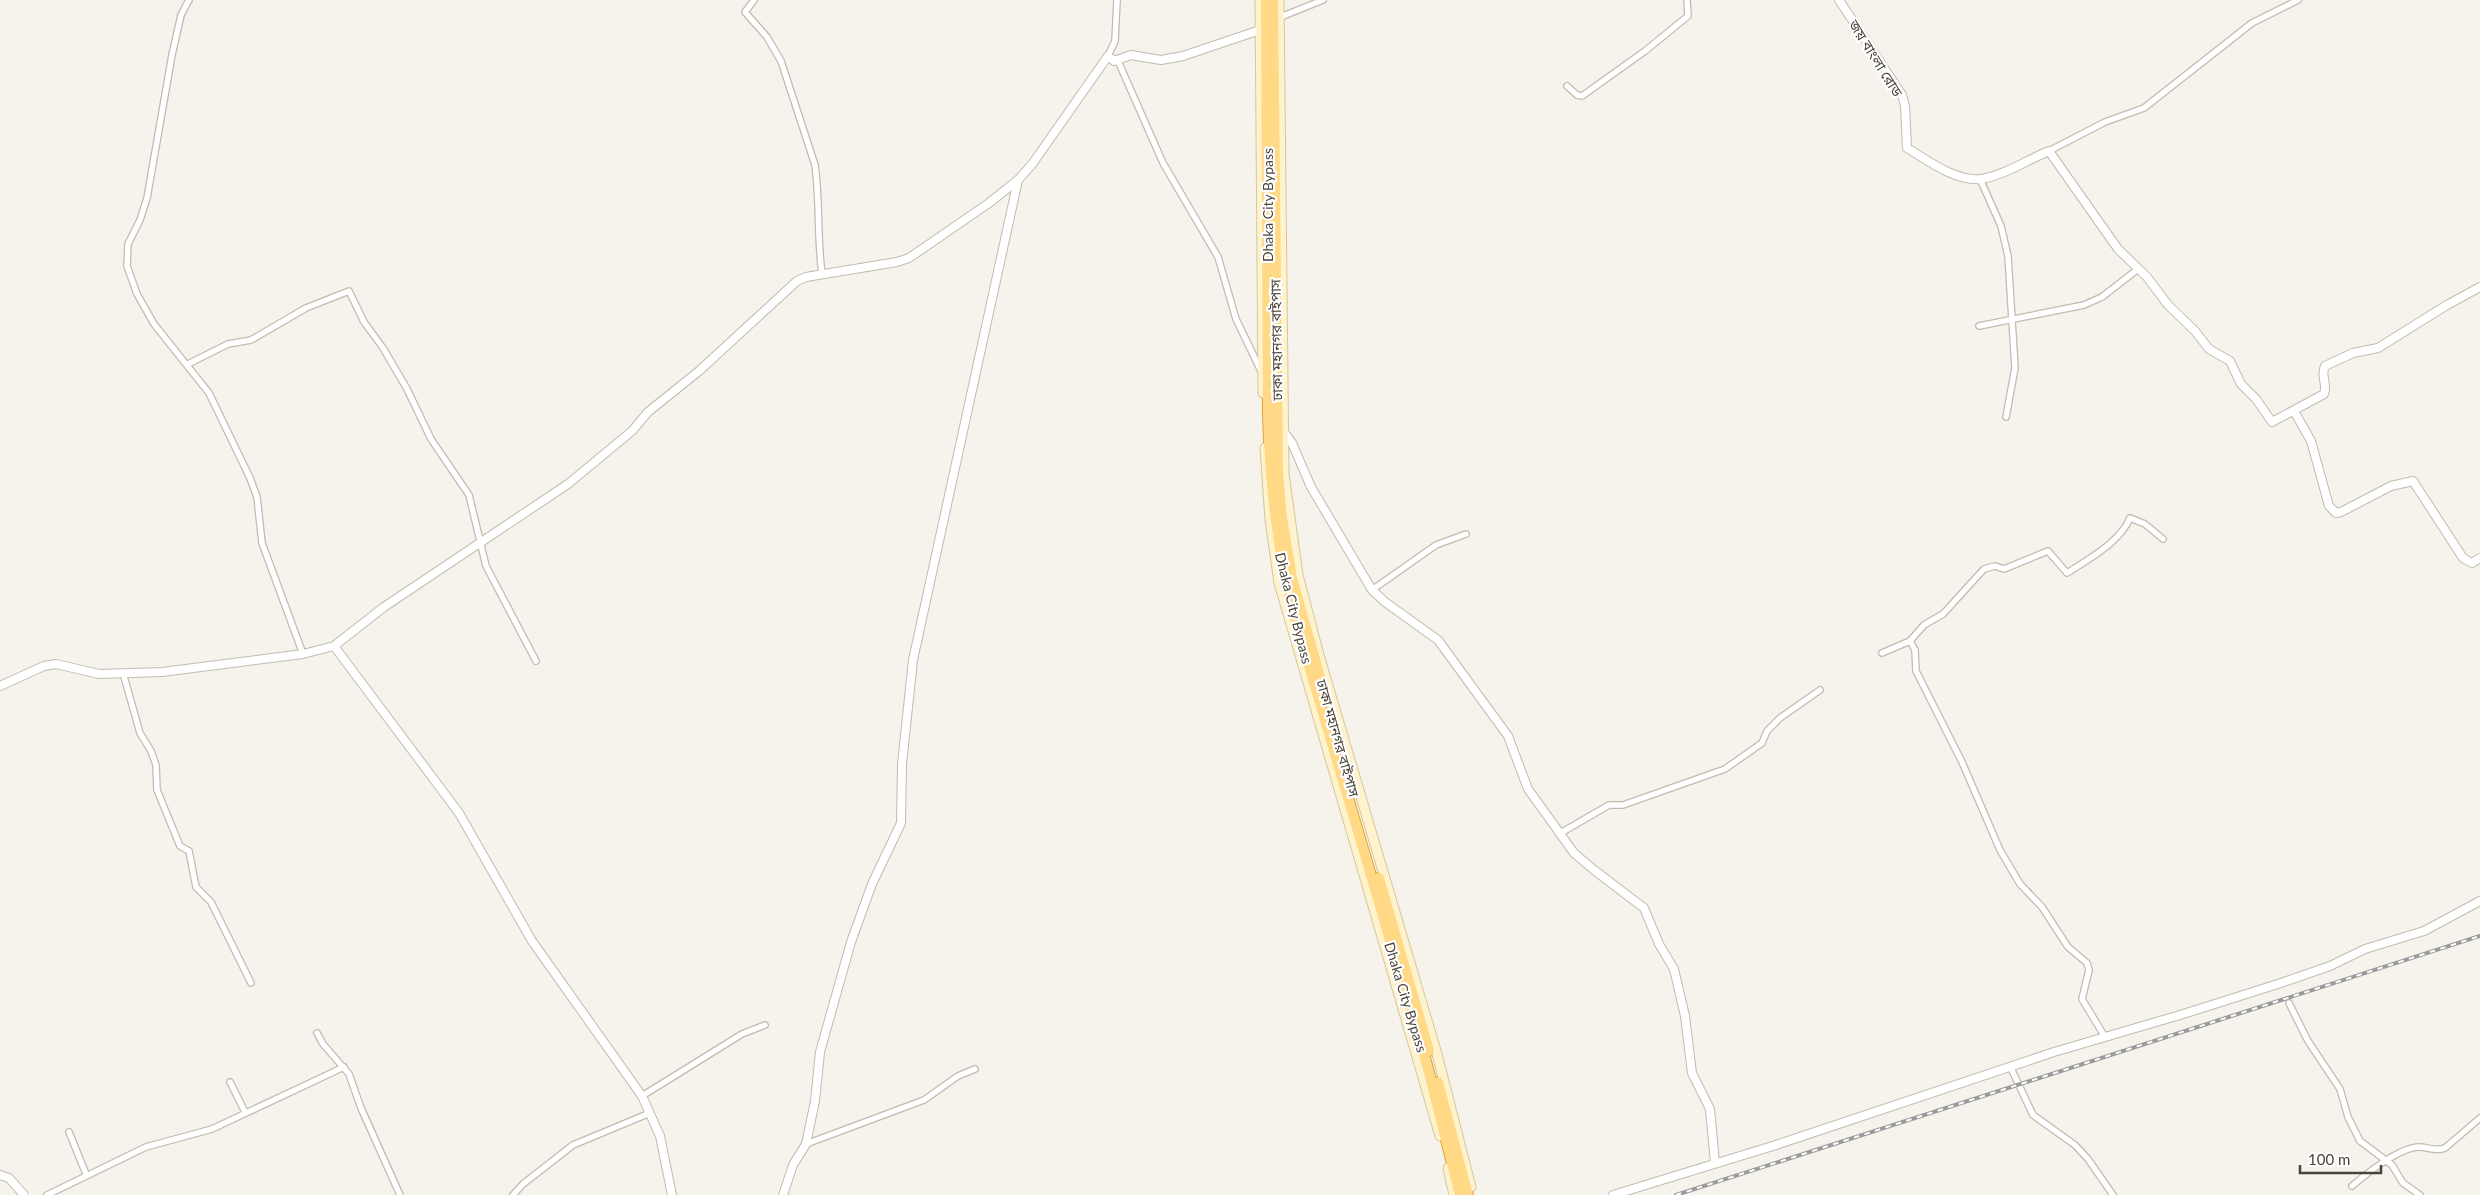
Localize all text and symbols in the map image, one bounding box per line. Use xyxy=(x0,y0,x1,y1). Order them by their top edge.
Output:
street label: জয় বাংলা রোড xyxy=(1845,16,1907,100)
street label: Dhaka City Bypass xyxy=(1259,148,1276,262)
street label: ঢাকা মহানগর বাইপাস xyxy=(1266,279,1286,402)
street label: Dhaka City Bypass xyxy=(1272,551,1316,665)
street label: ঢাকা মহানগর বাইপাস xyxy=(1313,676,1363,799)
street label: Dhaka City Bypass xyxy=(1381,940,1431,1054)
scale bar xyxy=(2300,1142,2381,1174)
text: 100 m xyxy=(2308,1150,2350,1168)

